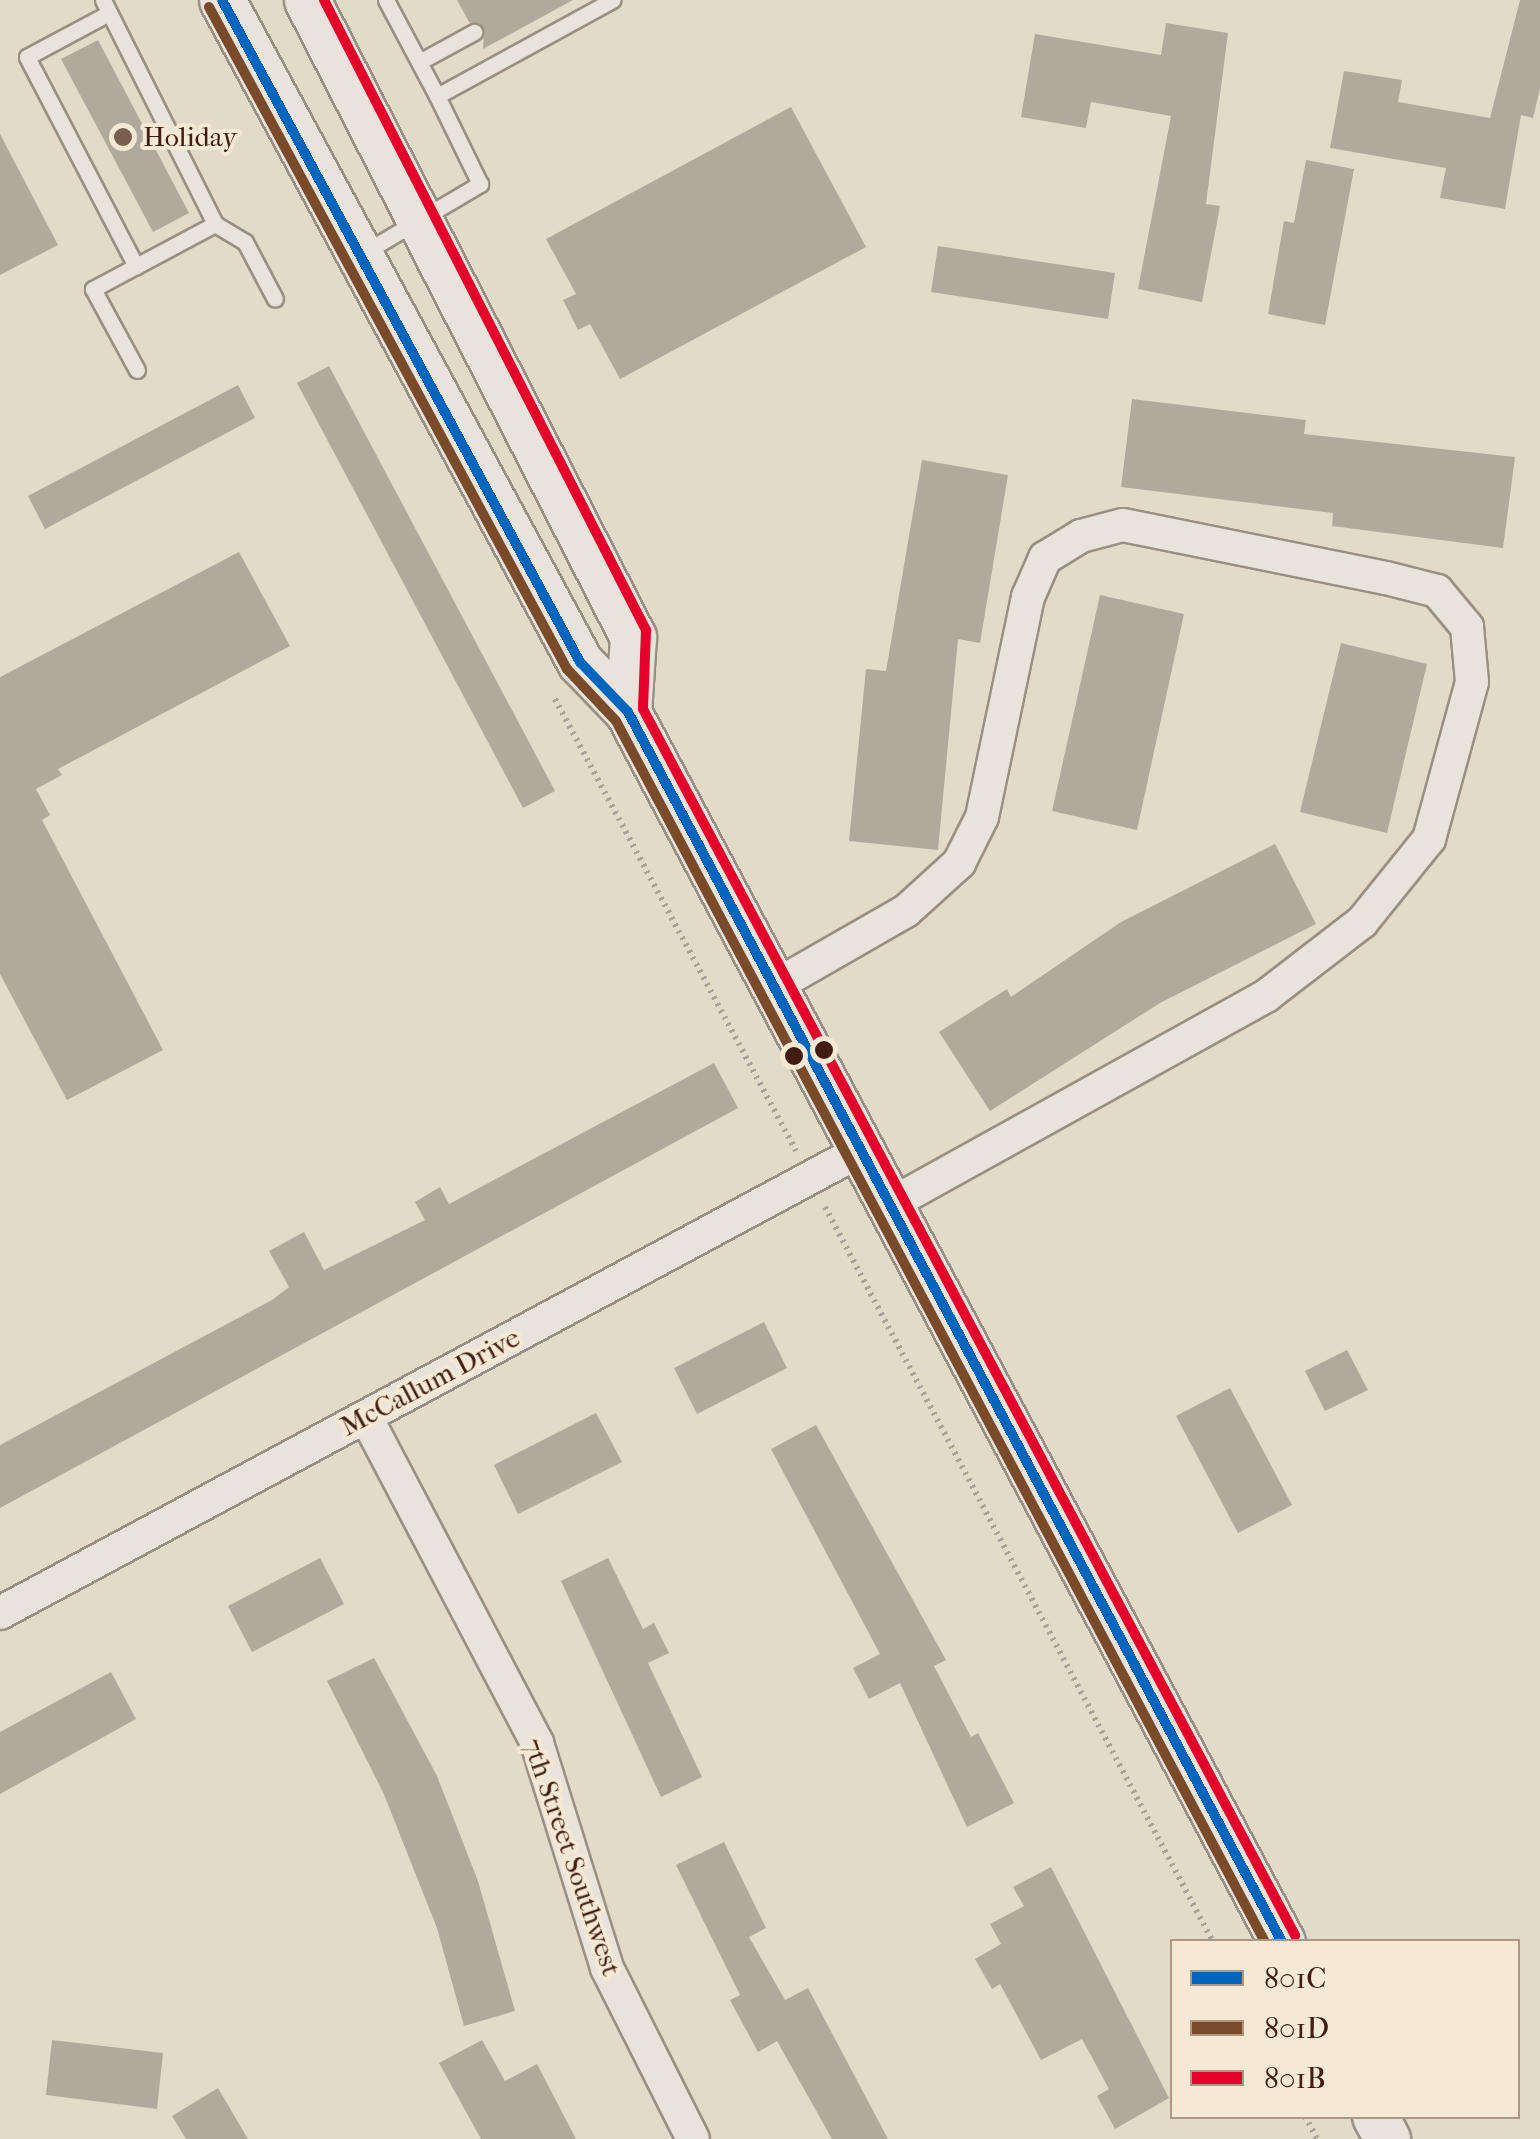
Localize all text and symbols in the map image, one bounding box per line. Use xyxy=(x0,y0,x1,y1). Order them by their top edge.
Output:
place label: Holiday xyxy=(143,120,237,154)
marker: Holiday xyxy=(112,126,134,148)
unlabelled marker xyxy=(814,1040,834,1060)
unlabelled marker xyxy=(784,1046,804,1066)
street label: McCallum Drive xyxy=(335,1321,525,1443)
street label: 7th Street Southwest xyxy=(516,1734,628,1980)
legend xyxy=(1170,1939,1520,2119)
text: 801C xyxy=(1264,1961,1326,1996)
text: 801D xyxy=(1264,2011,1329,2046)
text: 801B xyxy=(1264,2061,1326,2096)

